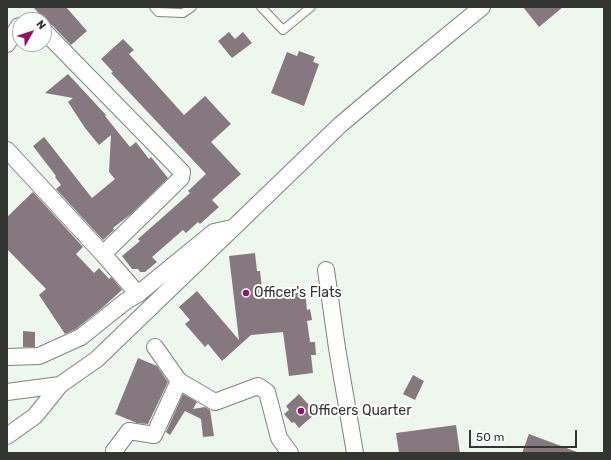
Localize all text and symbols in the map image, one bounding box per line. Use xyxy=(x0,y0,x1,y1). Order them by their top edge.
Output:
north arrow xyxy=(12,12,52,52)
text: N xyxy=(33,18,48,32)
place label: Officer's Flats xyxy=(254,285,342,301)
marker: Officer's Flats xyxy=(241,288,251,298)
place label: Officers Quarter xyxy=(309,403,412,419)
marker: Officers Quarter xyxy=(296,406,306,416)
scale bar xyxy=(471,422,579,448)
text: 50 m xyxy=(476,430,504,444)

